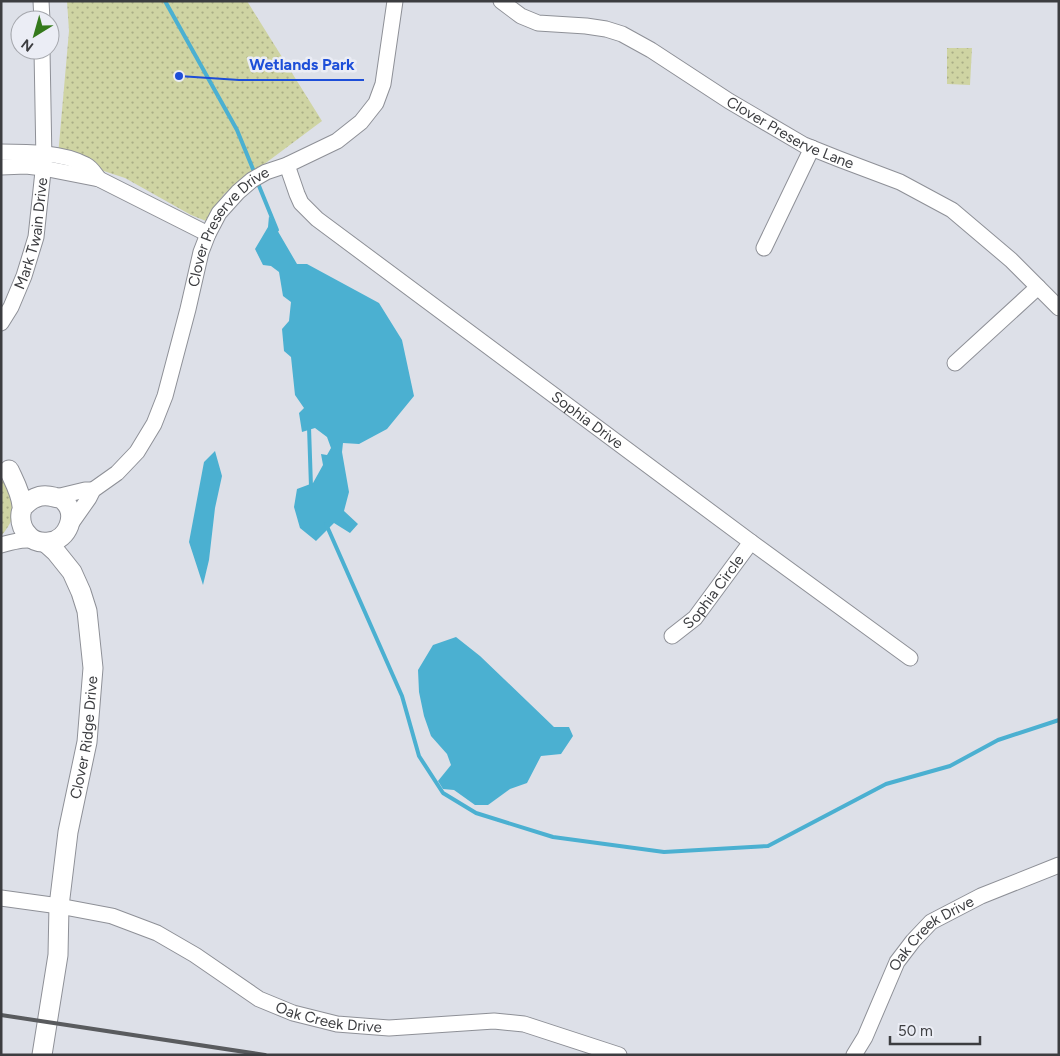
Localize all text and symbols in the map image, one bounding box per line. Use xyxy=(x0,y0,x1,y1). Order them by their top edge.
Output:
north arrow xyxy=(10,10,60,60)
text: N xyxy=(18,35,37,55)
callout: Wetlands Park xyxy=(239,49,364,80)
text: Wetlands Park xyxy=(249,55,355,74)
street label: Clover Preserve Lane xyxy=(723,93,856,173)
street label: Clover Preserve Drive xyxy=(184,163,272,289)
street label: Mark Twain Drive xyxy=(10,177,51,292)
street label: Sophia Drive xyxy=(548,388,627,453)
street label: Sophia Circle xyxy=(679,551,748,633)
street label: Clover Ridge Drive xyxy=(66,675,101,801)
street label: Oak Creek Drive xyxy=(885,892,977,974)
street label: Oak Creek Drive xyxy=(273,998,382,1036)
scale bar xyxy=(890,1014,980,1046)
text: 50 m xyxy=(898,1022,933,1040)

